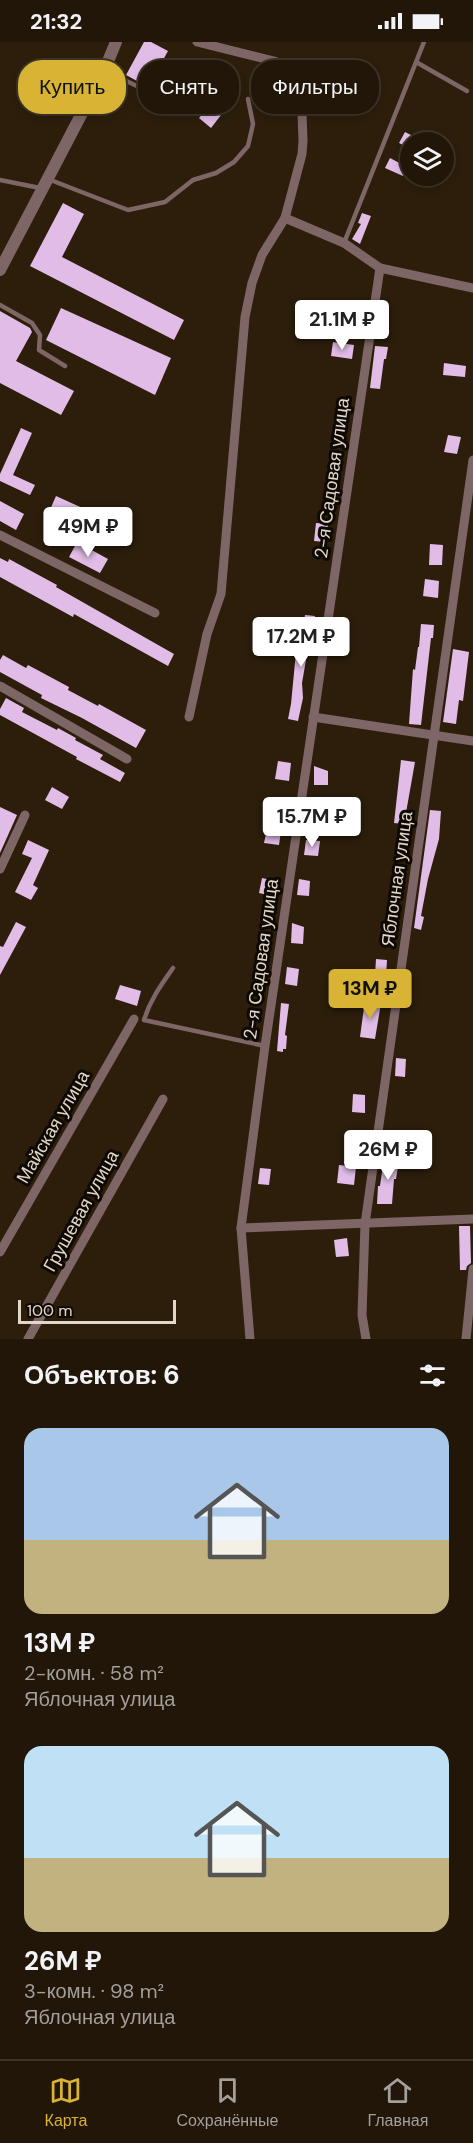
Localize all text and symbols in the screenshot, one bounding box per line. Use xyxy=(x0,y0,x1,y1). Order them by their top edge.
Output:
text: 21:32 xyxy=(30,7,82,36)
chip: Купить xyxy=(18,60,126,114)
chip: Снять xyxy=(138,60,239,114)
chip: Фильтры xyxy=(251,60,379,114)
map controls xyxy=(400,132,454,186)
button: layers xyxy=(400,132,454,186)
pin: 21.1M ₽ xyxy=(287,300,397,351)
text: 21.1M ₽ xyxy=(309,306,375,332)
street label: 2-я Садовая улица xyxy=(309,395,355,560)
pin: 49M ₽ xyxy=(46,507,130,558)
text: 49M ₽ xyxy=(57,513,119,539)
pin: 17.2M ₽ xyxy=(246,617,356,668)
text: 17.2M ₽ xyxy=(267,623,335,649)
pin: 15.7M ₽ xyxy=(257,797,367,848)
text: 15.7M ₽ xyxy=(277,803,347,829)
street label: Яблочная улица xyxy=(376,809,418,948)
street label: 2-я Садовая улица xyxy=(238,876,284,1041)
pin: 13M ₽ xyxy=(328,969,412,1020)
text: 13M ₽ xyxy=(343,975,397,1001)
street label: Майская улица xyxy=(11,1065,96,1188)
pin: 26M ₽ xyxy=(346,1130,430,1181)
text: 26M ₽ xyxy=(358,1136,418,1162)
street label: Грушевая улица xyxy=(38,1145,125,1276)
scale bar xyxy=(18,1297,176,1324)
text: 100 m xyxy=(27,1300,72,1321)
text: Объектов: 6 xyxy=(24,1358,180,1392)
icon: filters xyxy=(416,1359,449,1392)
icon: home xyxy=(183,1467,291,1575)
text: 13M ₽ xyxy=(24,1626,95,1660)
text: 2-комн. · 58 m² xyxy=(24,1660,164,1686)
text: Яблочная улица xyxy=(24,1686,175,1712)
icon: home xyxy=(183,1785,291,1893)
text: 26M ₽ xyxy=(24,1944,102,1978)
text: 3-комн. · 98 m² xyxy=(24,1978,164,2004)
text: Яблочная улица xyxy=(24,2004,175,2030)
tab: Карта xyxy=(45,2074,87,2131)
tab: Сохранённые xyxy=(177,2074,278,2131)
tab: Главная xyxy=(368,2074,428,2131)

